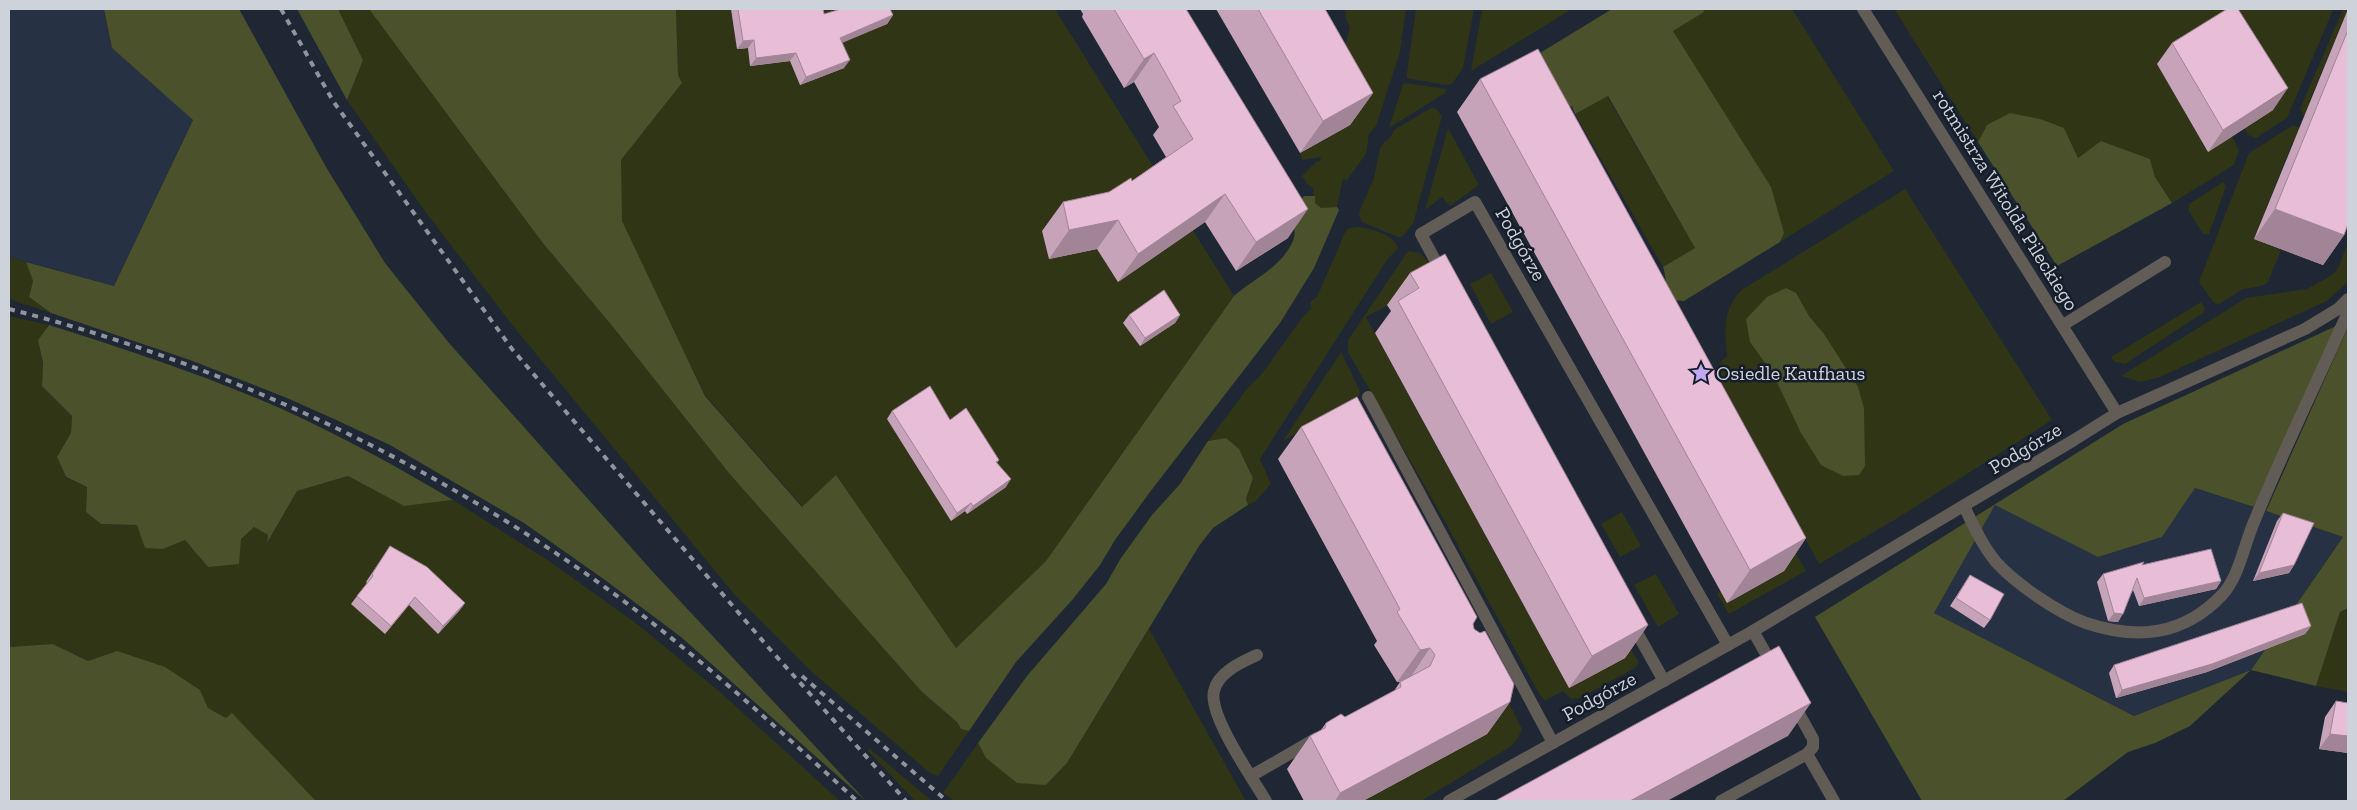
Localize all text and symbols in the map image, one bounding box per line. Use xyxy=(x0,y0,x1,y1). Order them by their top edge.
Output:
street label: rotmistrza Witolda Pileckiego xyxy=(1928,85,2084,315)
street label: Podgórze xyxy=(1490,203,1552,285)
place label: Osiedle Kaufhaus xyxy=(1716,361,1865,385)
place icon: Osiedle Kaufhaus xyxy=(1690,362,1712,384)
street label: Podgórze xyxy=(1984,417,2066,479)
street label: Podgórze xyxy=(1558,666,1640,726)

